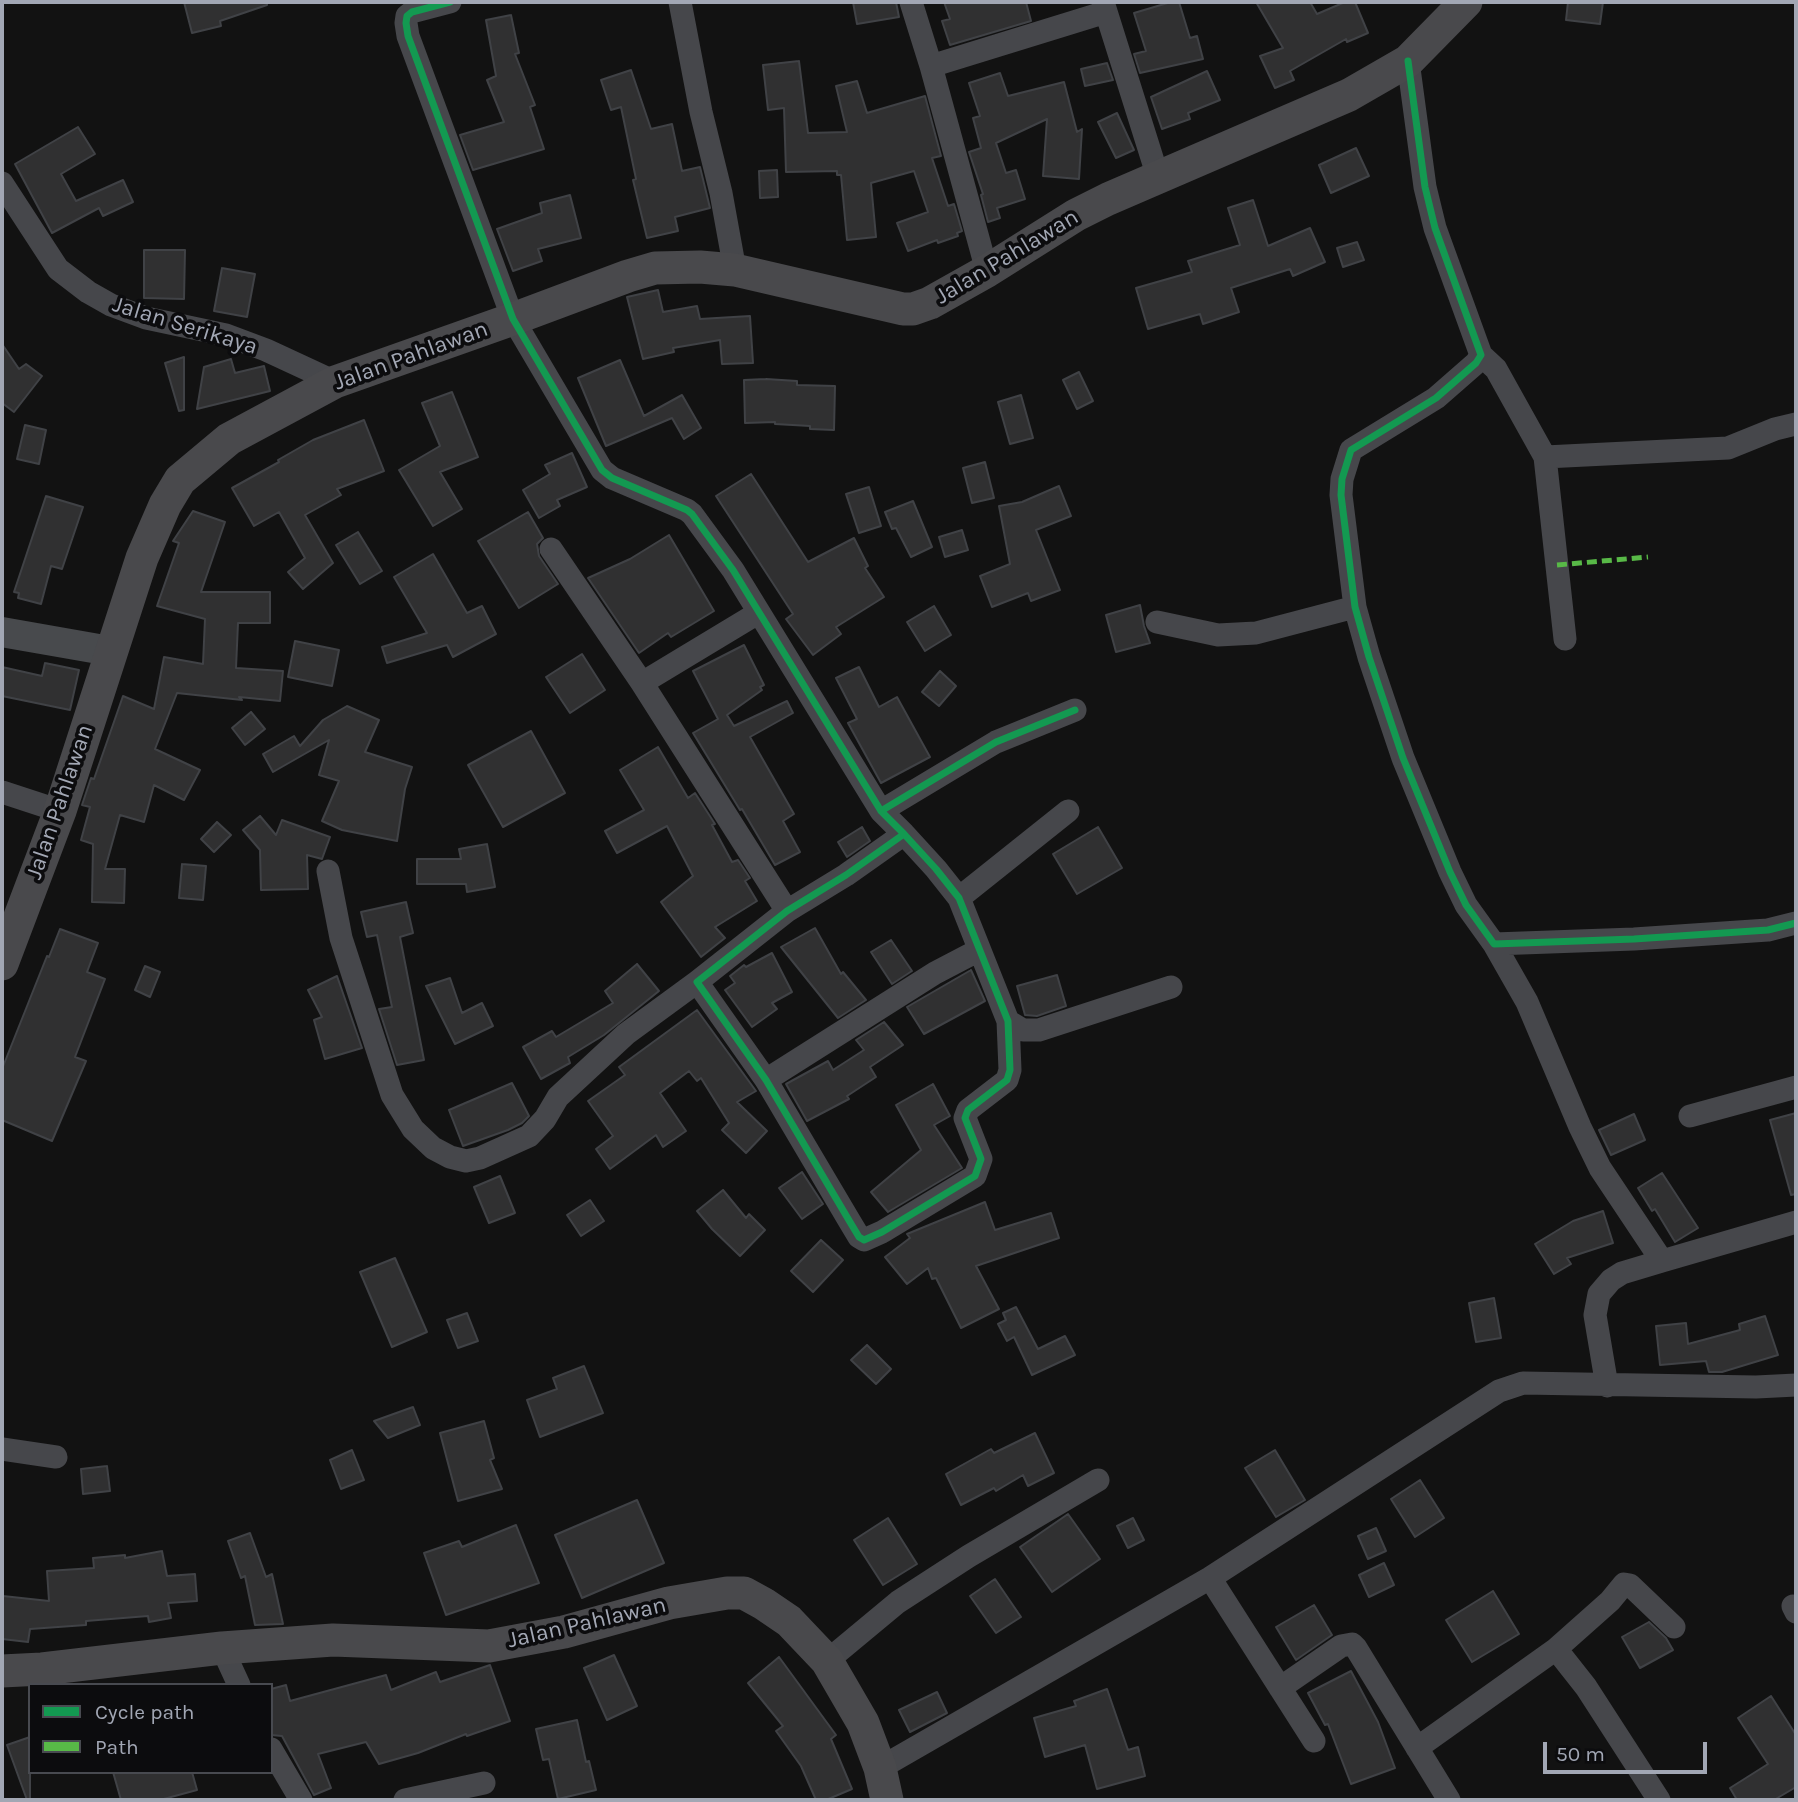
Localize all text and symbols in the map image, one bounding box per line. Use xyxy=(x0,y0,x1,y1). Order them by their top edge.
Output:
street label: Jalan Pahlawan xyxy=(930,203,1084,311)
street label: Jalan Serikaya xyxy=(109,291,261,361)
street label: Jalan Pahlawan xyxy=(330,315,492,397)
street label: Jalan Pahlawan xyxy=(21,721,99,883)
street label: Jalan Pahlawan xyxy=(505,1591,669,1655)
legend xyxy=(28,1683,273,1774)
text: Cycle path xyxy=(95,1700,195,1724)
scale bar xyxy=(1546,1728,1710,1772)
text: Path xyxy=(95,1735,139,1759)
text: 50 m xyxy=(1556,1742,1605,1766)

